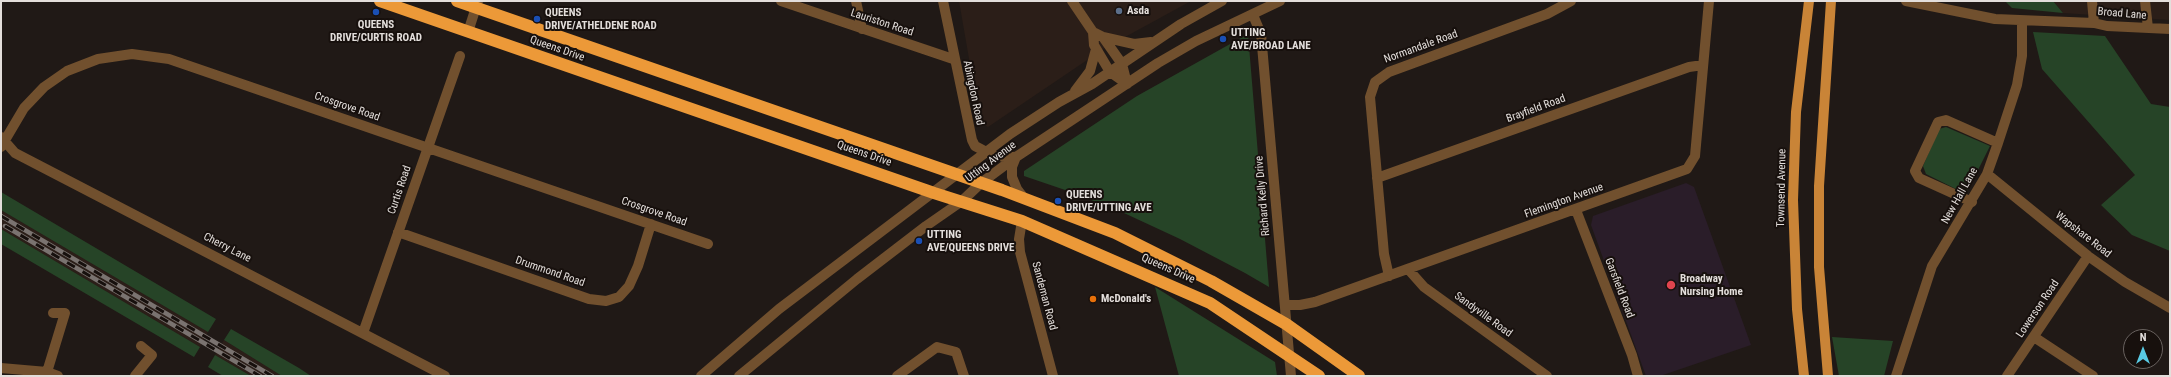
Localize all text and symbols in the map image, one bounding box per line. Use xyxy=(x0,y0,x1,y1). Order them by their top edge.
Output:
place label: Asda xyxy=(1127,4,1149,18)
street label: Broad Lane xyxy=(2097,5,2147,23)
place label: QUEENS DRIVE/ATHELDENE ROAD xyxy=(545,6,657,32)
marker: Asda xyxy=(1114,6,1124,16)
marker: QUEENS DRIVE/CURTIS ROAD xyxy=(371,7,381,17)
street label: Lauriston Road xyxy=(849,7,915,39)
marker: QUEENS DRIVE/ATHELDENE ROAD xyxy=(532,14,542,24)
place label: QUEENS DRIVE/CURTIS ROAD xyxy=(330,18,422,44)
place label: UTTING AVE/BROAD LANE xyxy=(1231,26,1311,52)
street label: Normandale Road xyxy=(1382,28,1460,66)
street label: Queens Drive xyxy=(528,33,586,65)
marker: UTTING AVE/BROAD LANE xyxy=(1218,34,1228,44)
street label: Abingdon Road xyxy=(960,59,986,127)
street label: Crosgrove Road xyxy=(312,90,382,124)
street label: Brayfield Road xyxy=(1505,92,1567,126)
street label: Queens Drive xyxy=(835,138,893,170)
street label: Utting Avenue xyxy=(963,139,1019,185)
street label: Townsend Avenue xyxy=(1775,149,1789,227)
street label: Richard Kelly Drive xyxy=(1253,155,1273,237)
street label: Curtis Road xyxy=(386,164,414,216)
street label: New Hall Lane xyxy=(1939,166,1981,226)
street label: Flemington Avenue xyxy=(1523,181,1605,221)
place label: QUEENS DRIVE/UTTING AVE xyxy=(1066,188,1152,214)
street label: Crosgrove Road xyxy=(619,195,689,229)
marker: QUEENS DRIVE/UTTING AVE xyxy=(1053,196,1063,206)
street label: Wapshare Road xyxy=(2052,209,2114,261)
place label: UTTING AVE/QUEENS DRIVE xyxy=(927,228,1014,254)
street label: Cherry Lane xyxy=(201,230,253,266)
marker: UTTING AVE/QUEENS DRIVE xyxy=(914,236,924,246)
street label: Queens Drive xyxy=(1139,251,1197,287)
street label: Drummond Road xyxy=(514,254,586,290)
street label: Garsfield Road xyxy=(1602,256,1636,320)
street label: Sandeman Road xyxy=(1029,260,1059,332)
place label: Broadway Nursing Home xyxy=(1680,272,1743,298)
street label: Lowerson Road xyxy=(2014,278,2062,340)
marker: Broadway Nursing Home xyxy=(1665,279,1677,291)
street label: Sandyville Road xyxy=(1451,290,1515,340)
place label: McDonald's xyxy=(1101,292,1151,306)
marker: McDonald's xyxy=(1088,294,1098,304)
north arrow xyxy=(2123,329,2163,369)
text: N xyxy=(2140,331,2146,344)

